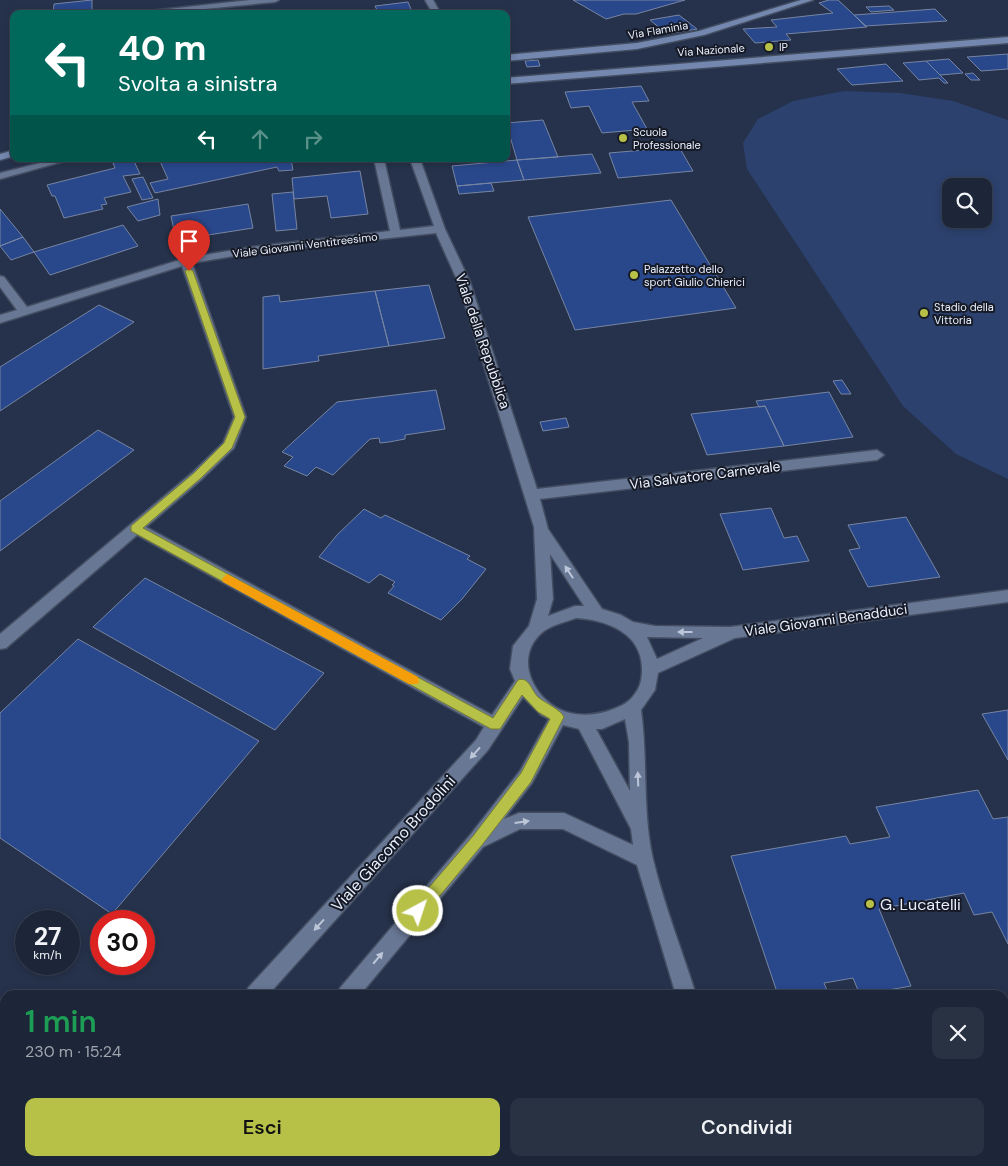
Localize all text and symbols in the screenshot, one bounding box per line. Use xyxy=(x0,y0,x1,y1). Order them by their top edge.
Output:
street label: Via Flaminia xyxy=(627,18,689,42)
text: 40 m xyxy=(118,25,207,71)
icon: left xyxy=(35,30,100,95)
place label: IP xyxy=(779,40,788,54)
street label: Via Nazionale xyxy=(677,41,745,59)
marker: IP xyxy=(763,41,775,53)
text: Svolta a sinistra xyxy=(118,69,278,98)
icon: left xyxy=(193,125,221,153)
icon: ahead xyxy=(246,125,274,153)
icon: right xyxy=(299,125,327,153)
place label: Scuola Professionale xyxy=(633,125,701,152)
marker: Scuola Professionale xyxy=(617,132,629,144)
map controls xyxy=(942,178,992,228)
button: search xyxy=(942,178,992,228)
pin xyxy=(168,220,210,271)
icon: arrive xyxy=(175,227,203,255)
street label: Viale Giovanni Ventitreesimo xyxy=(232,229,378,261)
place label: Palazzetto dello sport Giulio Chierici xyxy=(644,262,745,289)
marker: Palazzetto dello sport Giulio Chierici xyxy=(628,269,640,281)
street label: Viale della Repubblica xyxy=(451,271,515,411)
place label: Stadio della Vittoria xyxy=(934,300,994,327)
marker: Stadio della Vittoria xyxy=(918,307,930,319)
street label: Via Salvatore Carnevale xyxy=(629,457,781,493)
one-way arrow xyxy=(565,565,574,579)
street label: Viale Giovanni Benadduci xyxy=(744,600,908,640)
one-way arrow xyxy=(676,628,692,636)
one-way arrow xyxy=(469,747,481,759)
street label: Viale Giacomo Brodolini xyxy=(327,771,460,916)
one-way arrow xyxy=(634,771,642,787)
one-way arrow xyxy=(515,818,531,826)
position arrow xyxy=(391,884,443,936)
place label: G. Lucatelli xyxy=(880,894,961,915)
marker: G. Lucatelli xyxy=(864,898,876,910)
speed limit sign: 30 xyxy=(90,910,155,975)
one-way arrow xyxy=(313,919,325,931)
text: 27 xyxy=(34,920,61,953)
text: km/h xyxy=(33,947,62,963)
one-way arrow xyxy=(373,951,384,964)
text: 1 min xyxy=(25,1002,97,1041)
button: close xyxy=(932,1007,984,1059)
text: 230 m · 15:24 xyxy=(25,1041,121,1062)
button: Esci xyxy=(25,1098,500,1156)
button: Condividi xyxy=(510,1098,984,1156)

